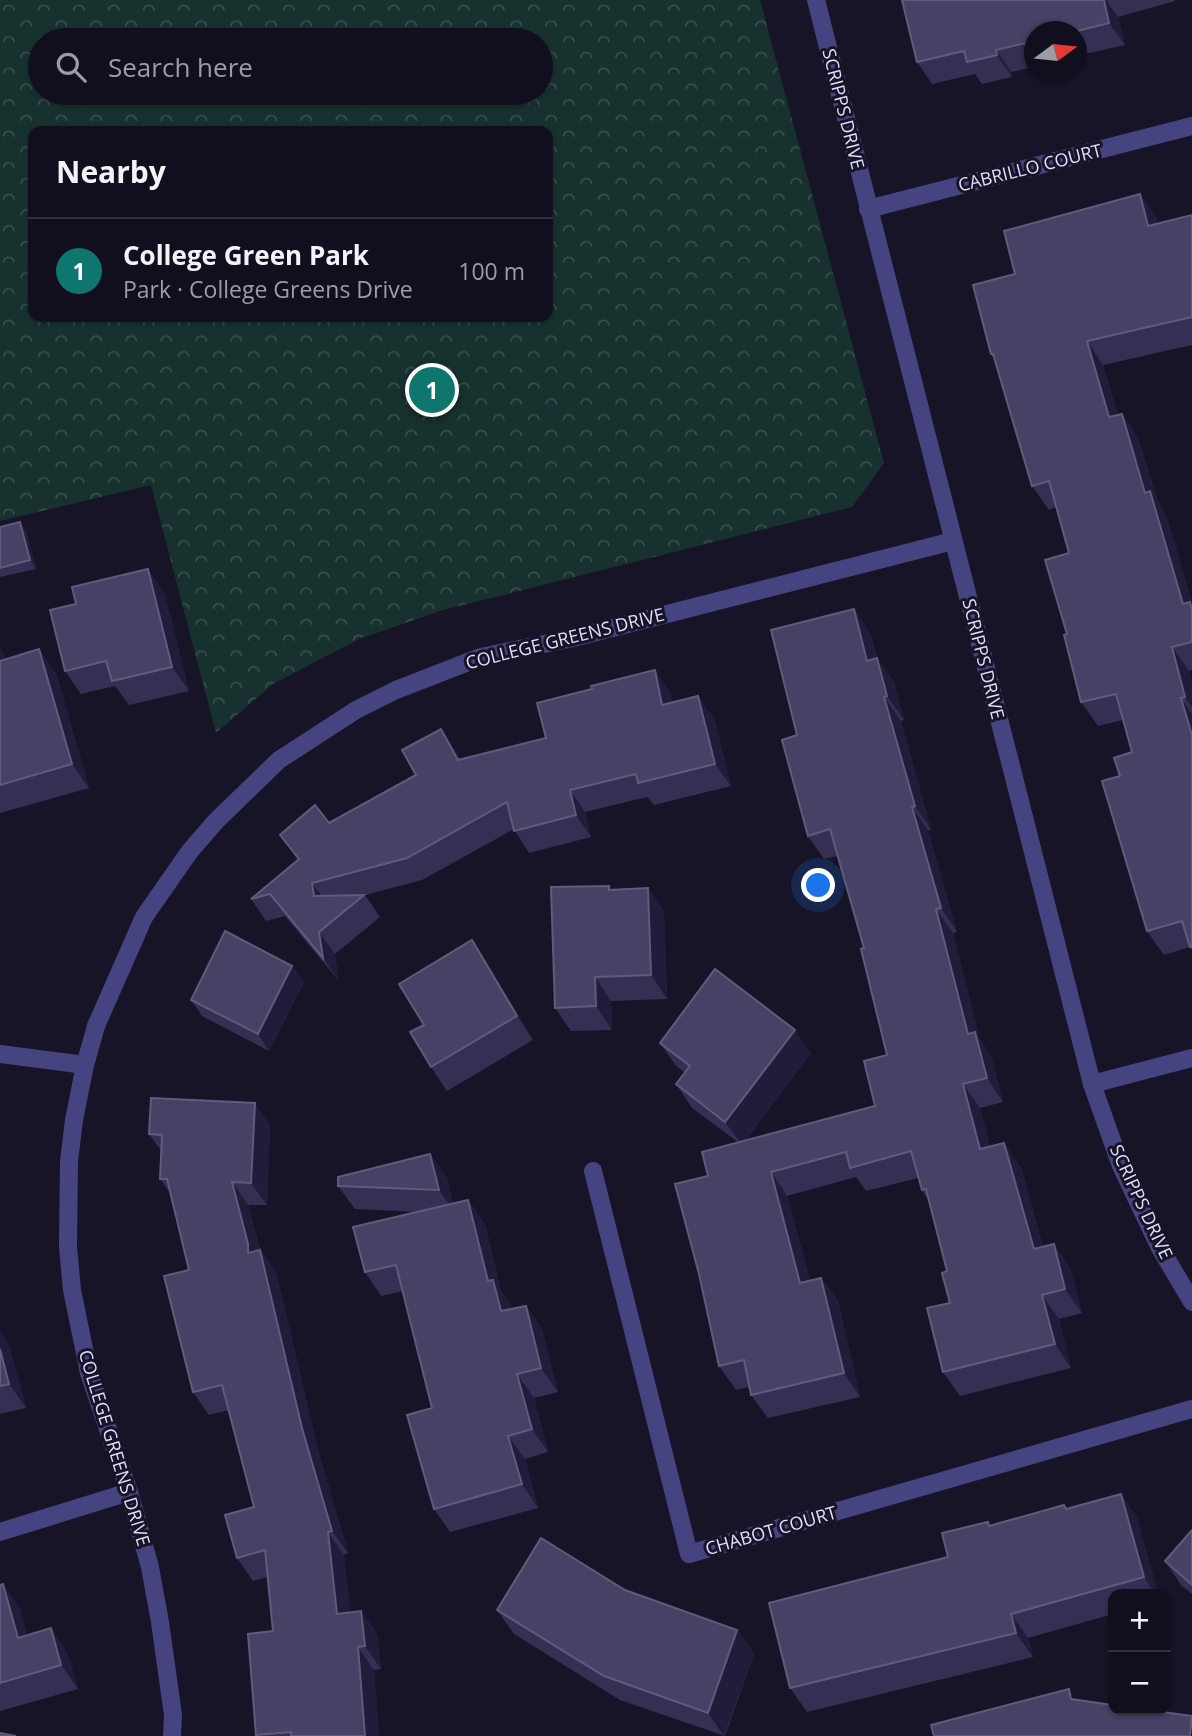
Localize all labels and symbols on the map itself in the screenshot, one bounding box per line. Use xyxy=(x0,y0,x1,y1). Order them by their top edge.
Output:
north arrow xyxy=(1024,21,1087,84)
street label: SCRIPPS DRIVE xyxy=(817,46,871,172)
street label: CABRILLO COURT xyxy=(955,138,1104,197)
pin: 1 xyxy=(409,364,455,416)
street label: SCRIPPS DRIVE xyxy=(957,596,1011,722)
street label: COLLEGE GREENS DRIVE xyxy=(463,602,667,674)
your location xyxy=(801,868,835,902)
street label: SCRIPPS DRIVE xyxy=(1105,1141,1179,1263)
street label: COLLEGE GREENS DRIVE xyxy=(74,1347,156,1549)
street label: CHABOT COURT xyxy=(702,1500,839,1560)

